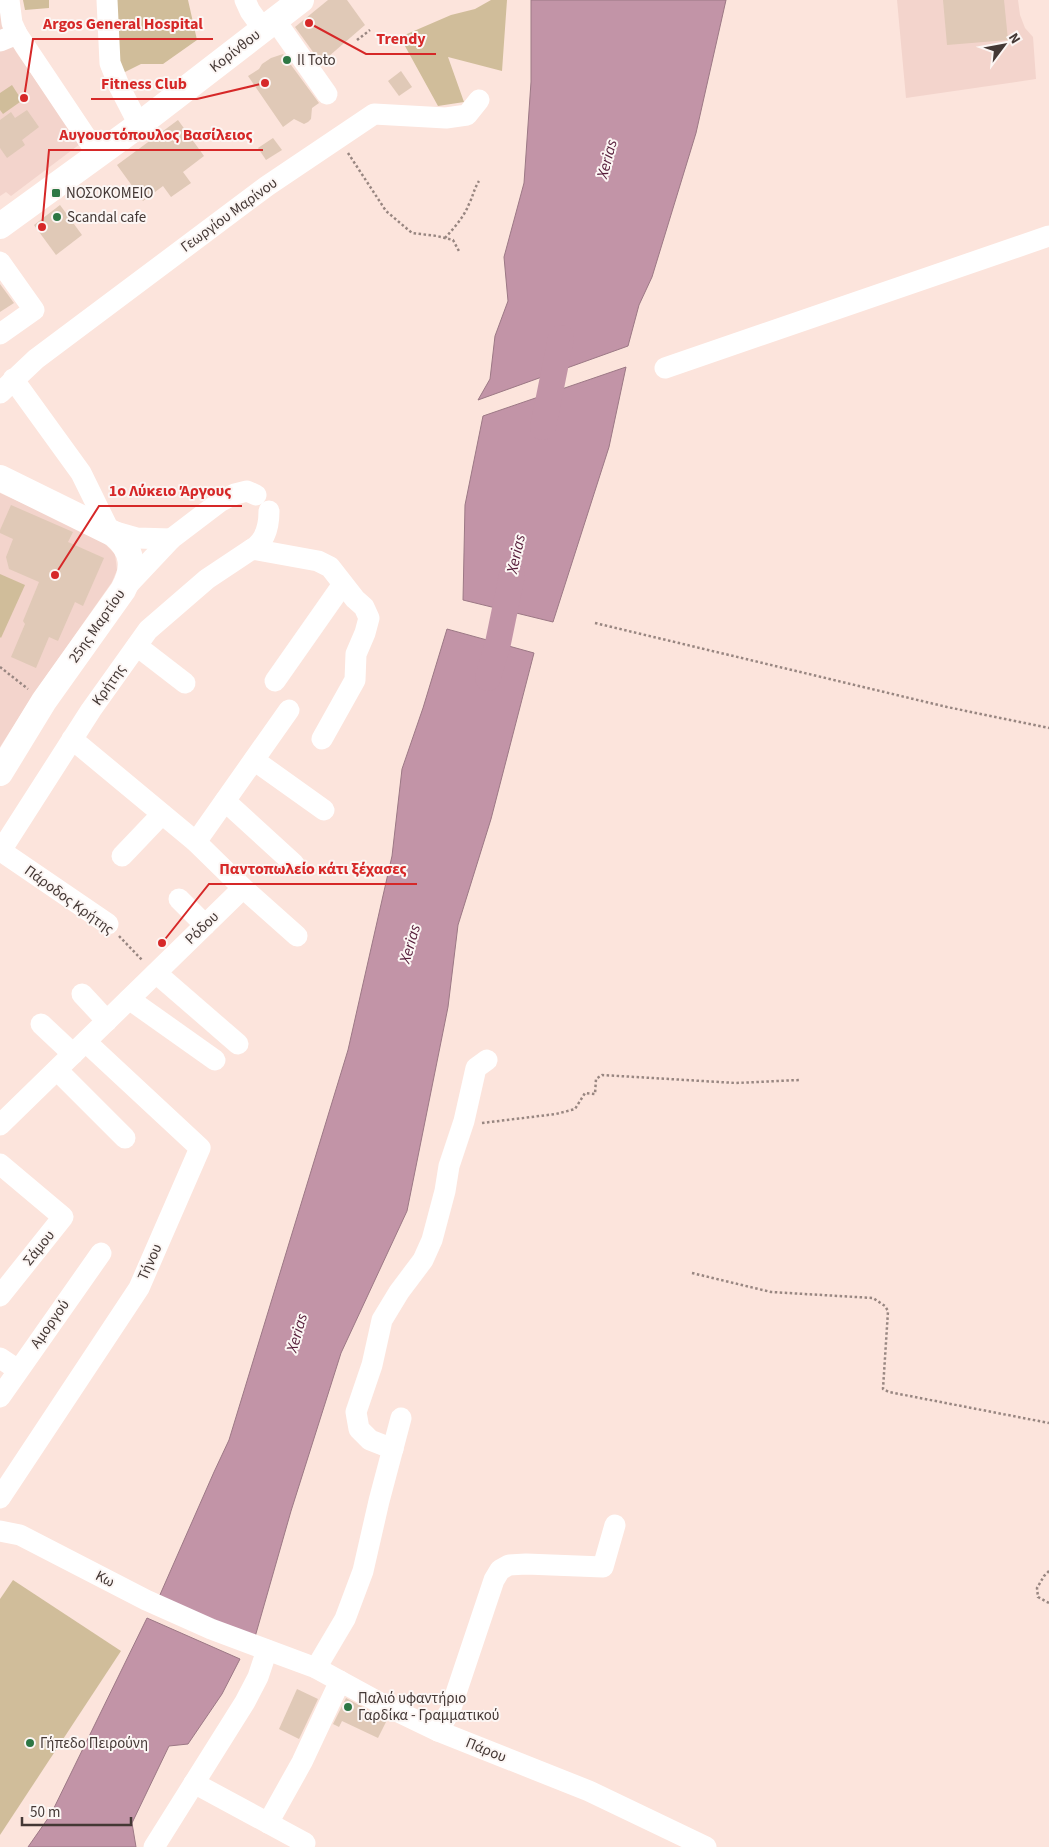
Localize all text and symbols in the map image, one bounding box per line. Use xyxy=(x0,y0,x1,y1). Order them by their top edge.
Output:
callout: Argos General Hospital xyxy=(33,8,213,39)
text: Argos General Hospital xyxy=(42,13,203,35)
north arrow xyxy=(979,20,1029,70)
callout: Trendy xyxy=(366,23,436,54)
street label: Κορίνθου xyxy=(205,24,265,78)
text: Trendy xyxy=(376,28,426,50)
text: N xyxy=(1003,29,1025,48)
place label: Il Toto xyxy=(297,50,336,71)
marker: Il Toto xyxy=(281,54,293,66)
callout: Fitness Club xyxy=(91,68,197,99)
text: Fitness Club xyxy=(101,73,187,95)
callout: Αυγουστόπουλος Βασίλειος xyxy=(49,119,263,150)
text: Αυγουστόπουλος Βασίλειος xyxy=(58,124,253,146)
water label: Xerias xyxy=(591,137,623,182)
street label: Γεωργίου Μαρίνου xyxy=(176,173,282,257)
place label: ΝΟΣΟΚΟΜΕΙΟ xyxy=(66,183,154,204)
marker: ΝΟΣΟΚΟΜΕΙΟ xyxy=(50,187,62,199)
place label: Scandal cafe xyxy=(67,207,146,228)
marker: Scandal cafe xyxy=(51,211,63,223)
callout: 1ο Λύκειο Άργους xyxy=(99,475,242,506)
text: 1ο Λύκειο Άργους xyxy=(109,480,231,502)
water label: Xerias xyxy=(501,532,531,577)
street label: 25ης Μαρτίου xyxy=(64,585,130,667)
street label: Κρήτης xyxy=(87,660,131,710)
callout: Παντοπωλείο κάτι ξέχασες xyxy=(209,853,417,884)
text: Παντοπωλείο κάτι ξέχασες xyxy=(219,858,407,880)
street label: Πάροδος Κρήτης xyxy=(20,860,119,940)
street label: Ρόδου xyxy=(180,907,224,949)
water label: Xerias xyxy=(394,921,426,967)
street label: Σάμου xyxy=(18,1226,60,1270)
street label: Τήνου xyxy=(133,1240,167,1284)
street label: Αμοργού xyxy=(26,1295,74,1353)
water label: Xerias xyxy=(281,1310,313,1356)
street label: Κω xyxy=(92,1565,118,1593)
place label: Παλιό υφαντήριο Γαρδίκα - Γραμματικού xyxy=(358,1688,499,1726)
marker: Παλιό υφαντήριο Γαρδίκα - Γραμματικού xyxy=(342,1701,354,1713)
street label: Πάρου xyxy=(463,1732,509,1768)
place label: Γήπεδο Πειρούνη xyxy=(40,1733,148,1754)
marker: Γήπεδο Πειρούνη xyxy=(24,1737,36,1749)
scale bar xyxy=(22,1794,131,1826)
text: 50 m xyxy=(30,1802,60,1823)

